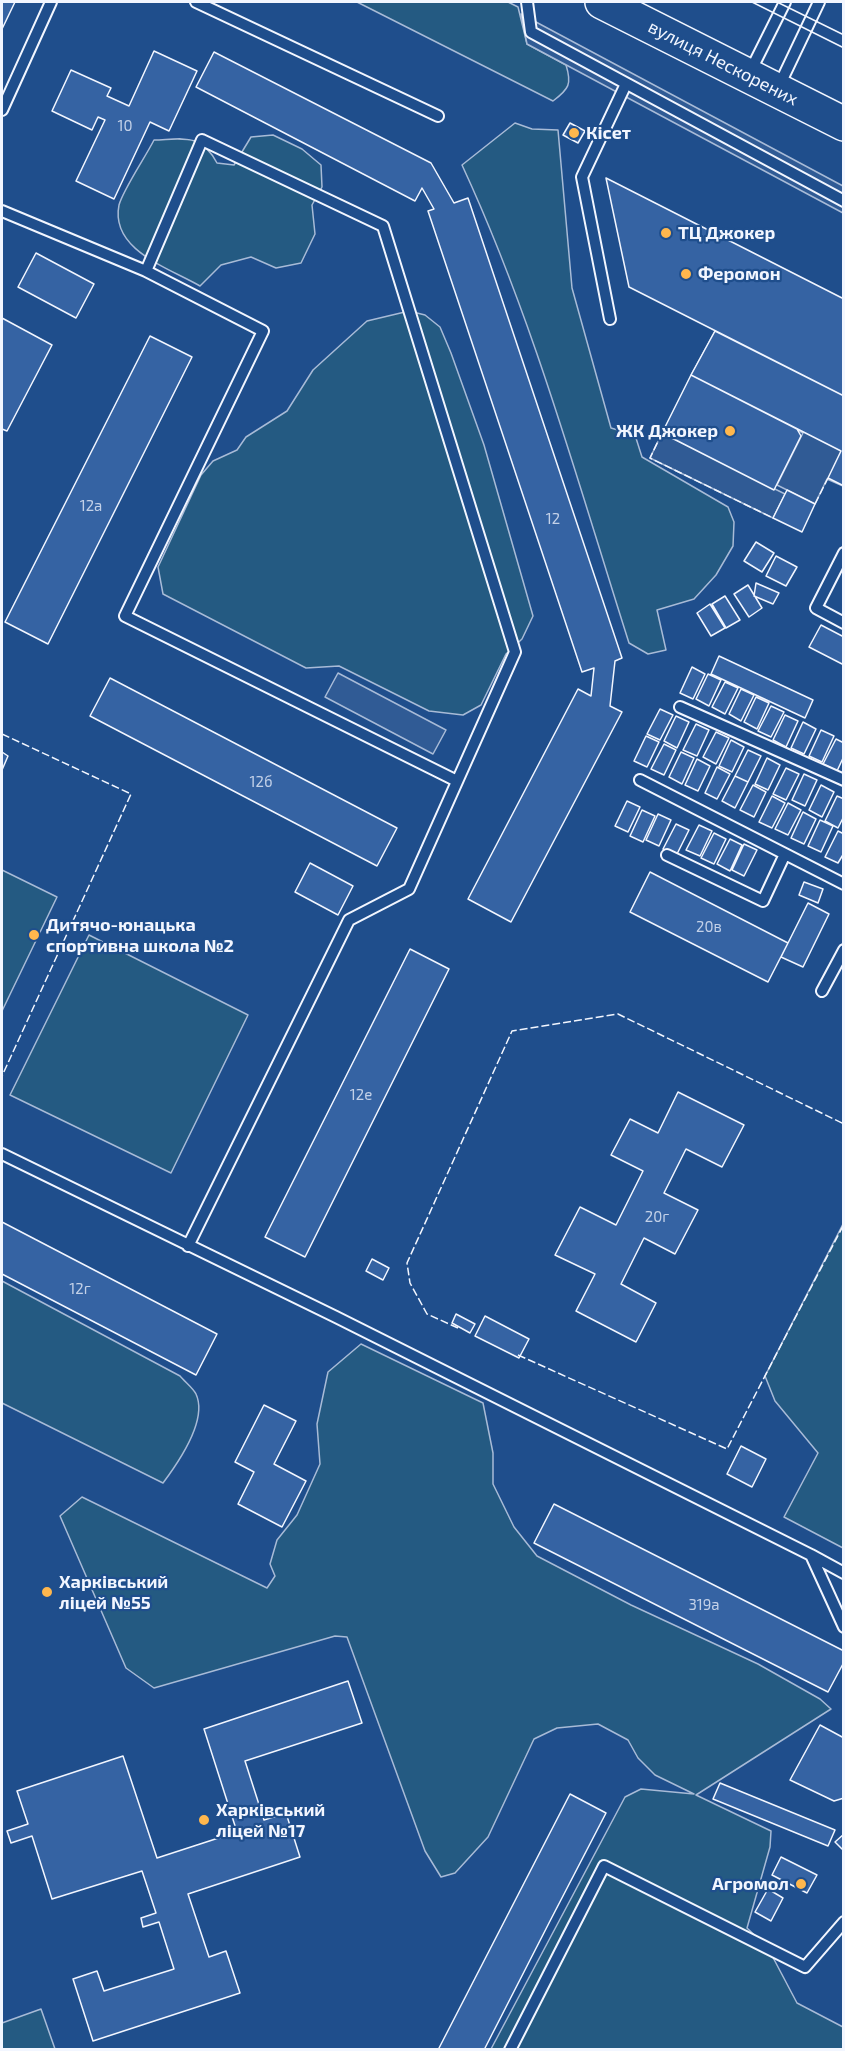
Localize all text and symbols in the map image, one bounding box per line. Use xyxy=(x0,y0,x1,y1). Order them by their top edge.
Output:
street label: вулиця Нескорених xyxy=(644,16,802,110)
house number: 10 xyxy=(117,117,133,135)
place label: Кісет xyxy=(586,122,631,144)
marker: Кісет xyxy=(567,126,581,140)
place label: ТЦ Джокер xyxy=(678,222,775,244)
marker: ТЦ Джокер xyxy=(659,226,673,240)
place label: Феромон xyxy=(698,263,781,285)
marker: Феромон xyxy=(679,267,693,281)
place label: ЖК Джокер xyxy=(616,420,718,442)
marker: ЖК Джокер xyxy=(723,424,737,438)
house number: 12а xyxy=(80,497,102,515)
house number: 12 xyxy=(546,510,560,528)
house number: 12б xyxy=(249,773,273,791)
place label: Дитячо-юнацька спортивна школа №2 xyxy=(46,914,234,956)
house number: 20в xyxy=(696,918,722,936)
marker: Дитячо-юнацька спортивна школа №2 xyxy=(27,928,41,942)
house number: 12е xyxy=(350,1086,372,1104)
house number: 20г xyxy=(645,1208,669,1226)
house number: 12г xyxy=(69,1280,91,1298)
place label: Харківський ліцей №55 xyxy=(59,1571,168,1614)
marker: Харківський ліцей №55 xyxy=(40,1585,54,1599)
house number: 319а xyxy=(688,1596,720,1614)
place label: Харківський ліцей №17 xyxy=(216,1799,325,1842)
marker: Харківський ліцей №17 xyxy=(197,1813,211,1827)
place label: Агромол xyxy=(712,1873,789,1895)
marker: Агромол xyxy=(794,1877,808,1891)

